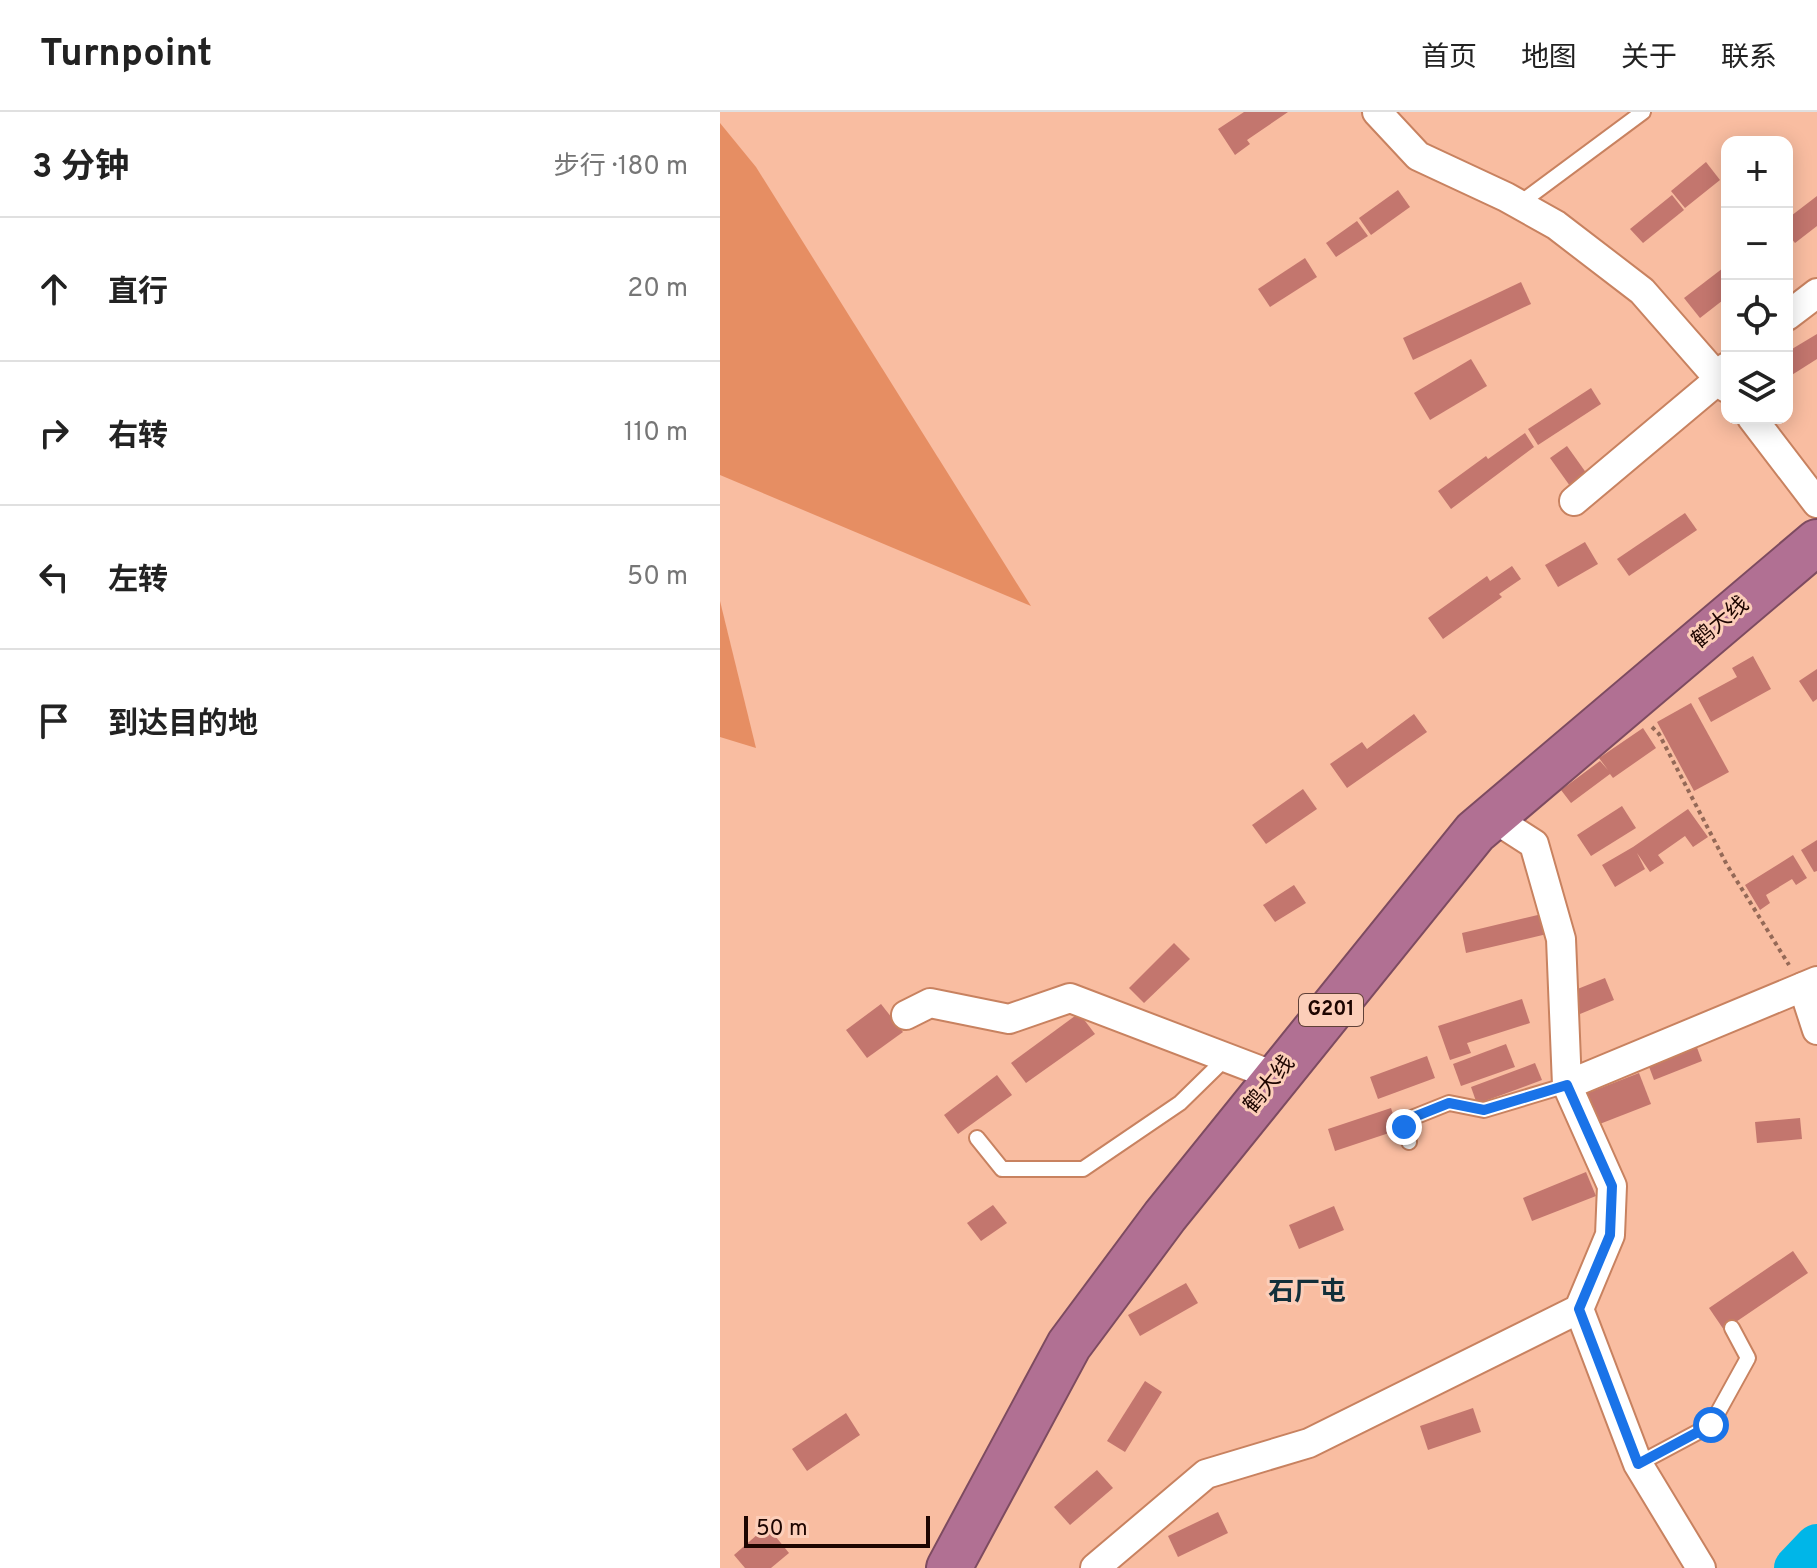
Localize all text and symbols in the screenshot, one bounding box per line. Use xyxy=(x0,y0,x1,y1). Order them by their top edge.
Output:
text: Turnpoint xyxy=(40,31,212,80)
text: 首页 xyxy=(1421,41,1477,77)
text: 地图 xyxy=(1521,41,1577,77)
text: 关于 xyxy=(1621,41,1677,77)
text: 联系 xyxy=(1721,41,1777,77)
map controls xyxy=(1721,136,1793,424)
button: + xyxy=(1721,136,1793,208)
text: 3 分钟 xyxy=(32,147,129,190)
text: 步行 · 180 m xyxy=(554,151,688,184)
button: − xyxy=(1721,208,1793,280)
icon: ahead xyxy=(32,267,76,311)
text: 20 m xyxy=(627,273,688,306)
text: 直行 xyxy=(108,275,168,312)
button: locate xyxy=(1721,280,1793,352)
button: layers xyxy=(1721,352,1793,424)
icon: right xyxy=(32,411,76,455)
text: 110 m xyxy=(624,417,688,450)
text: 右转 xyxy=(108,419,168,456)
icon: left xyxy=(32,555,76,599)
text: 50 m xyxy=(627,561,688,594)
text: 左转 xyxy=(108,563,168,600)
street label: 鹤大线 xyxy=(1687,591,1755,655)
icon: arrive xyxy=(32,699,76,743)
text: 到达目的地 xyxy=(108,707,258,744)
road number: G201 xyxy=(1299,994,1363,1026)
street label: 鹤大线 xyxy=(1239,1051,1301,1119)
route end xyxy=(1386,1109,1422,1145)
district label: 石厂屯 xyxy=(1268,1277,1346,1310)
route start xyxy=(1693,1407,1729,1443)
scale bar xyxy=(744,1512,930,1548)
text: 50 m xyxy=(756,1516,808,1543)

